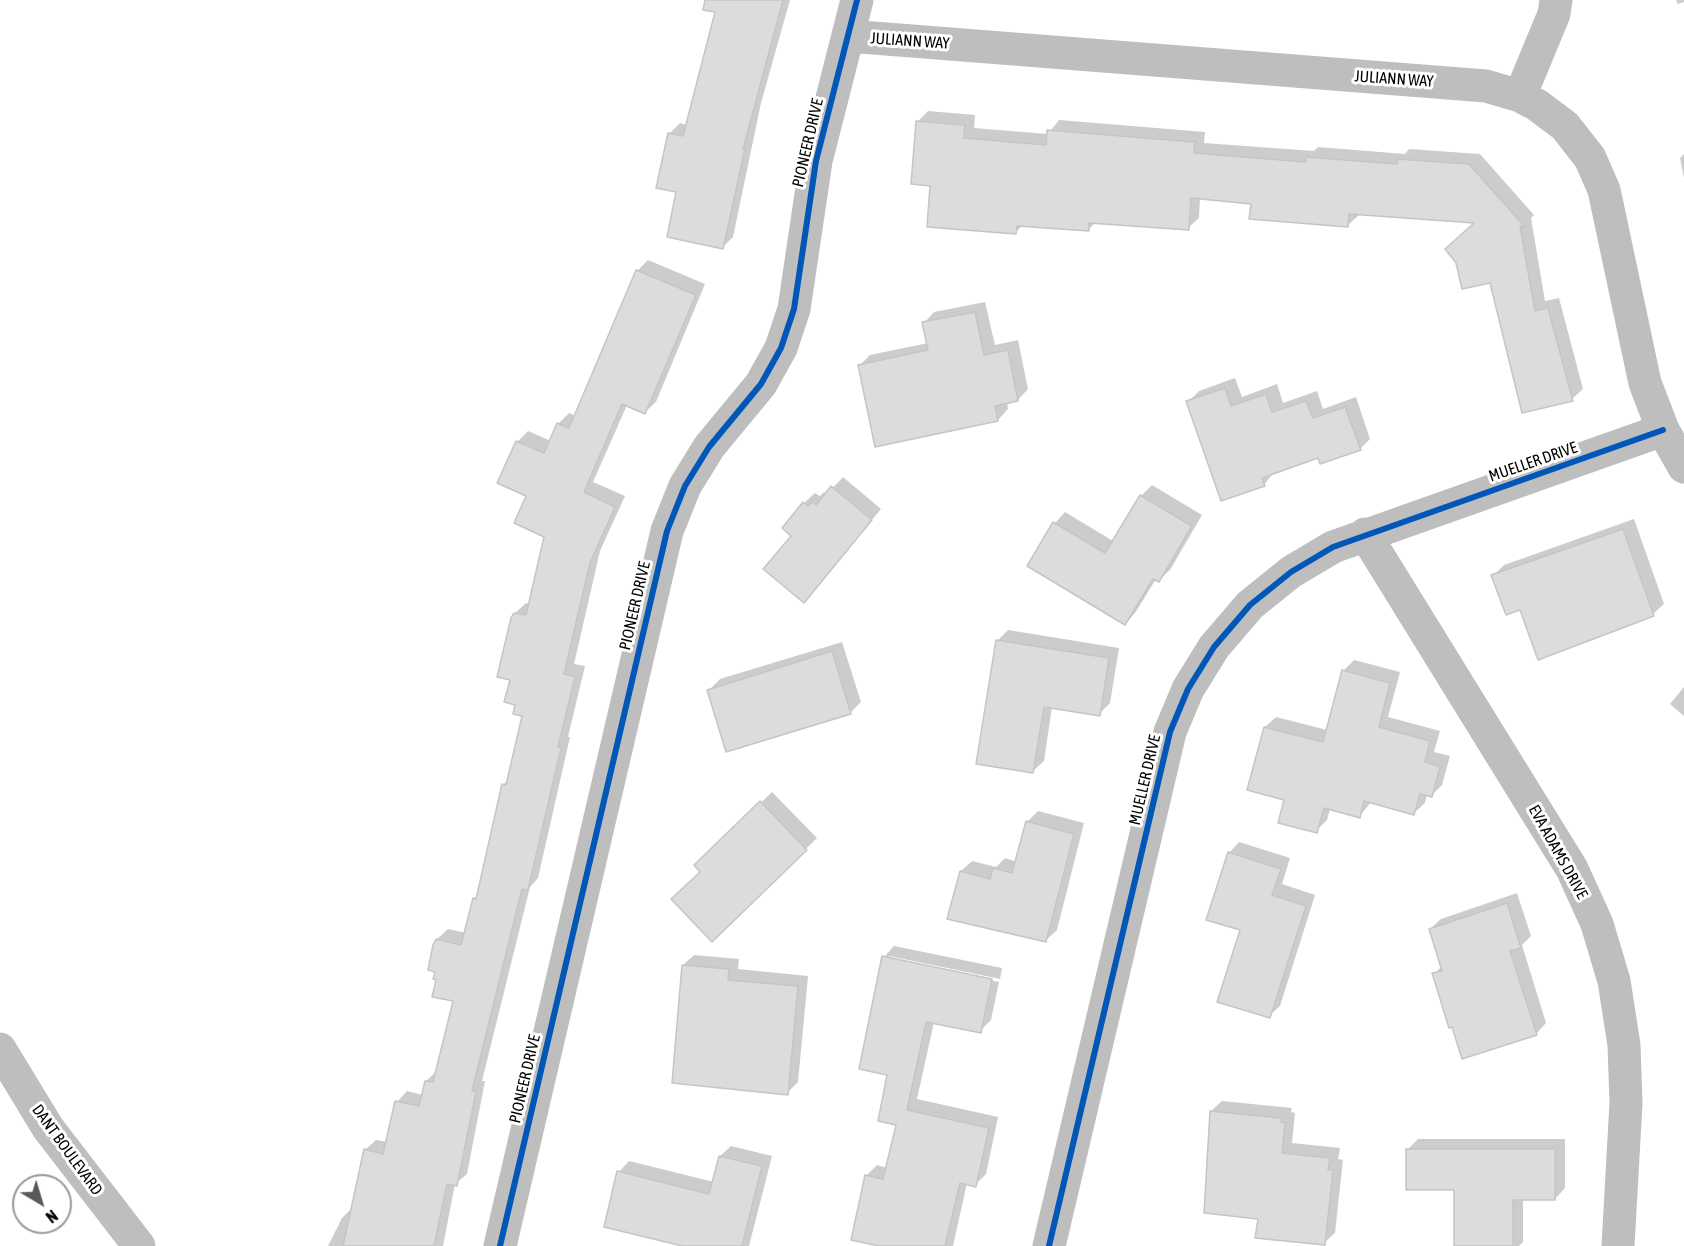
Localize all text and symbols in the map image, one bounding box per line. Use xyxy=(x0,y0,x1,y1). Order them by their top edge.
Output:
street label: JULIANN WAY xyxy=(870,29,950,53)
street label: JULIANN WAY xyxy=(1354,67,1434,91)
street label: PIONEER DRIVE xyxy=(788,97,828,189)
street label: MUELLER DRIVE xyxy=(1486,438,1580,486)
street label: PIONEER DRIVE xyxy=(615,560,655,652)
street label: MUELLER DRIVE xyxy=(1125,733,1165,827)
street label: EVA ADAMS DRIVE xyxy=(1524,802,1592,902)
street label: PIONEER DRIVE xyxy=(505,1033,545,1125)
street label: DANT BOULEVARD xyxy=(28,1101,106,1199)
north arrow xyxy=(12,1174,72,1234)
text: N xyxy=(43,1207,61,1227)

